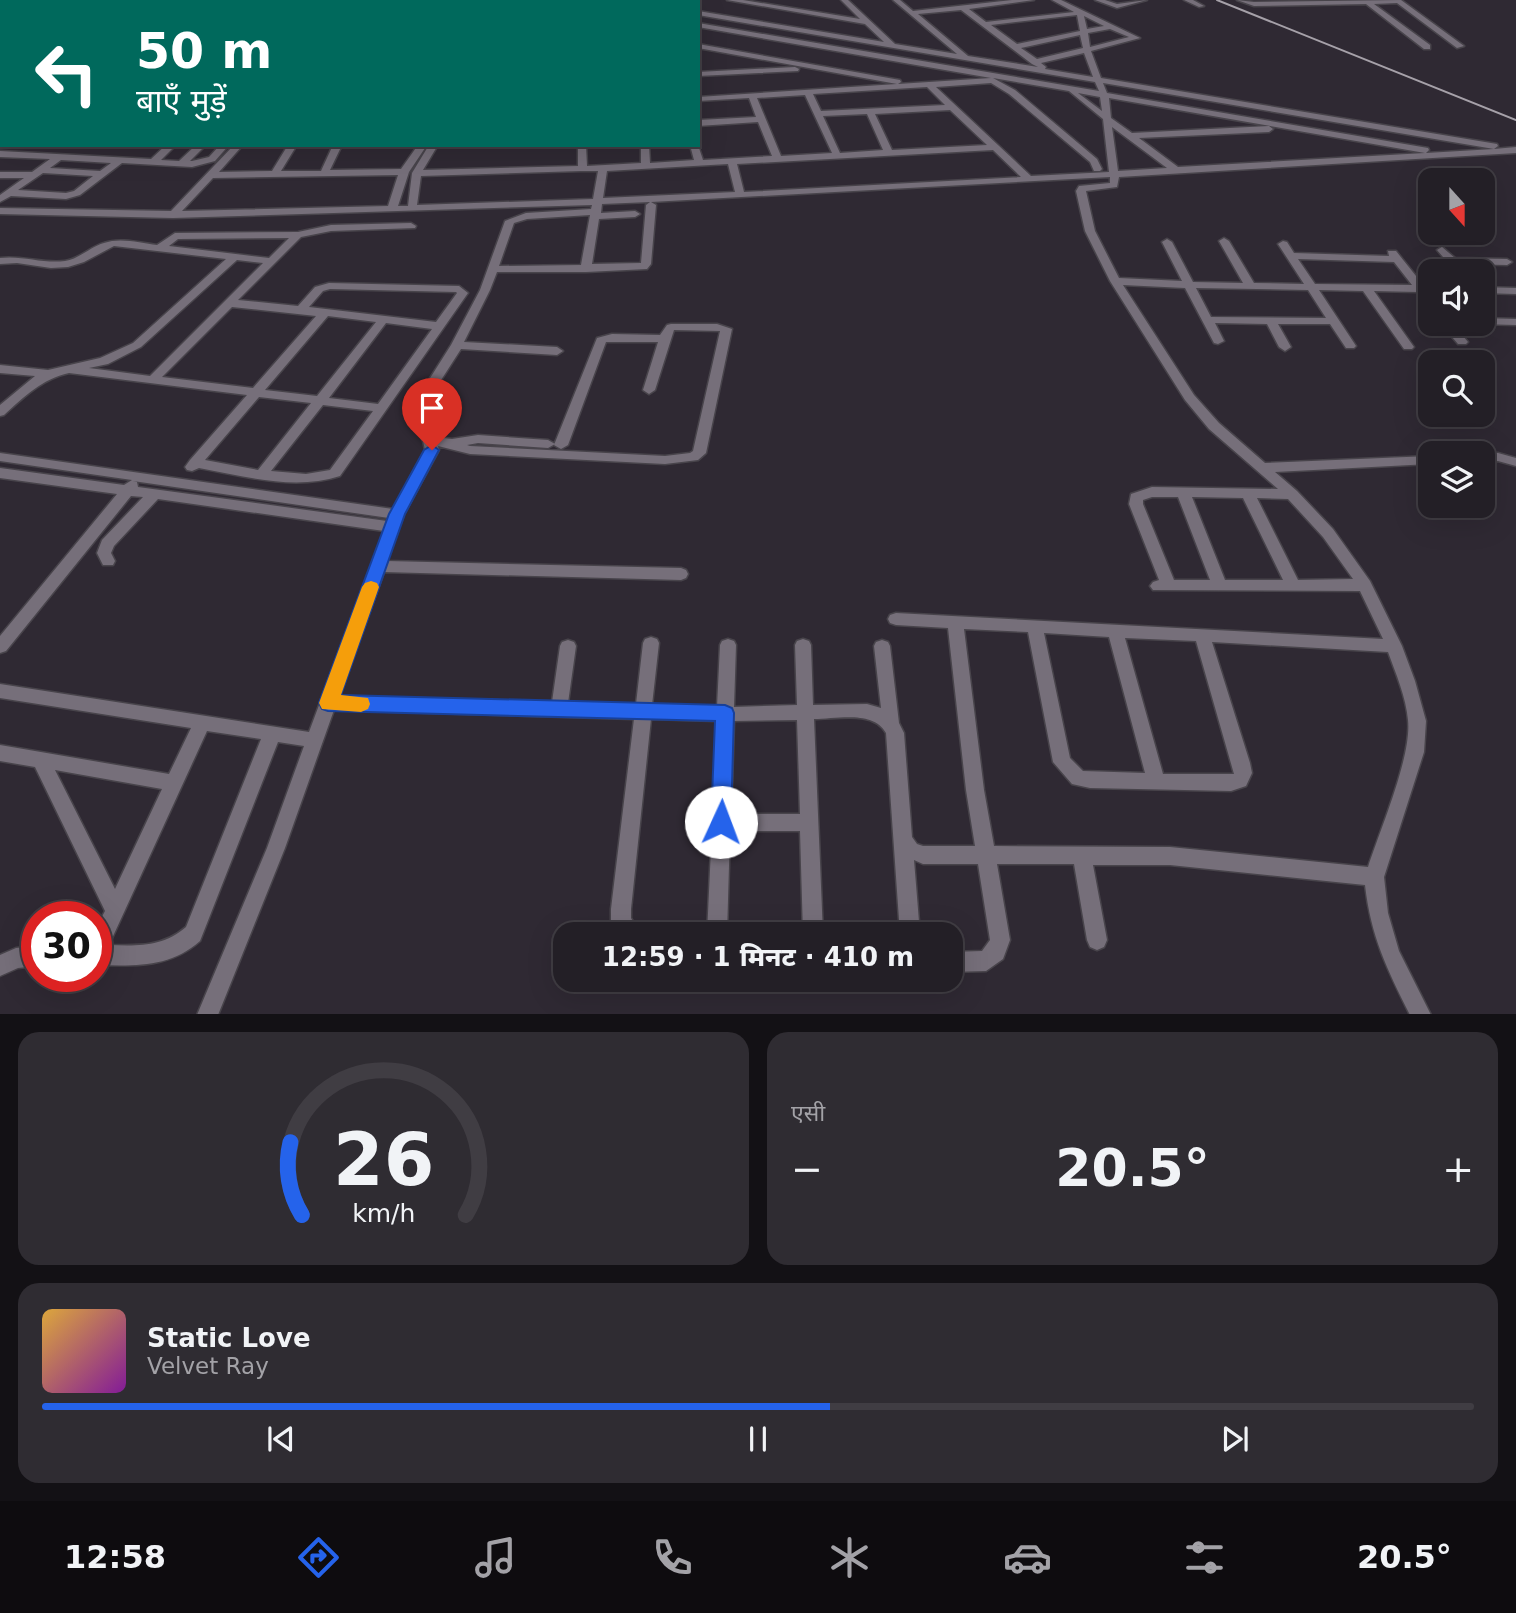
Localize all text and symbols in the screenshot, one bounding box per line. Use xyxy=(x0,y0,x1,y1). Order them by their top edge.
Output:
text: 50 m xyxy=(136,23,272,80)
icon: left xyxy=(21,28,112,119)
text: बाएँ मुड़ें xyxy=(136,82,227,120)
north arrow xyxy=(1418,168,1494,245)
map controls xyxy=(1418,168,1495,518)
button: sound xyxy=(1418,259,1495,336)
button: search xyxy=(1418,350,1495,427)
pin xyxy=(402,378,462,450)
icon: arrive xyxy=(413,389,451,427)
button: layers xyxy=(1418,441,1495,518)
position arrow xyxy=(684,785,758,859)
speed limit sign: 30 xyxy=(21,901,112,992)
text: 12:59 · 1 मिनट · 410 m xyxy=(602,942,914,972)
text: एसी xyxy=(791,1100,825,1126)
text: 26 xyxy=(333,1117,434,1202)
text: 20.5° xyxy=(1055,1138,1210,1198)
text: − xyxy=(791,1147,823,1191)
text: + xyxy=(1442,1147,1474,1191)
text: km/h xyxy=(352,1198,415,1227)
text: Static Love xyxy=(147,1323,311,1353)
text: Velvet Ray xyxy=(147,1353,269,1379)
icon: previous xyxy=(262,1420,300,1458)
icon: pause xyxy=(739,1420,777,1458)
icon: next xyxy=(1216,1420,1254,1458)
icon: directions xyxy=(294,1533,343,1582)
icon: music xyxy=(471,1533,520,1582)
icon: phone xyxy=(648,1533,697,1582)
icon: climate xyxy=(825,1533,874,1582)
icon: car xyxy=(1003,1533,1052,1582)
icon: filters xyxy=(1180,1533,1229,1582)
text: 12:58 xyxy=(64,1538,166,1576)
text: 20.5° xyxy=(1357,1538,1452,1576)

